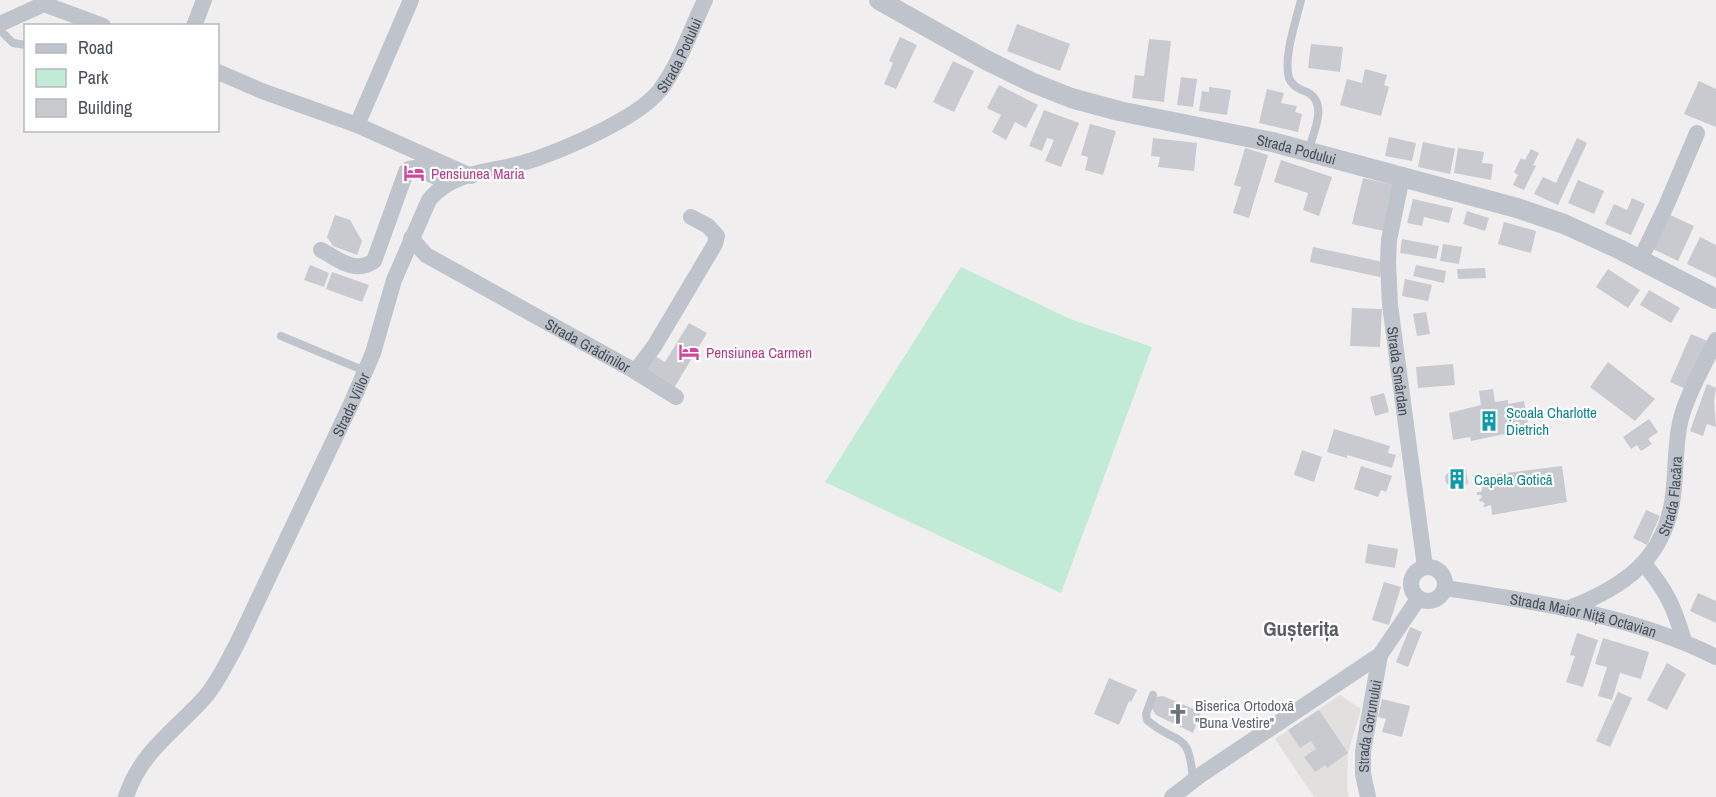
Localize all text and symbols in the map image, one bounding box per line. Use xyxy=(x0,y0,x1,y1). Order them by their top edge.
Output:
street label: Strada Podului xyxy=(651,14,706,97)
legend xyxy=(24,24,219,132)
text: Road xyxy=(78,35,113,60)
text: Park xyxy=(78,65,109,90)
text: Building xyxy=(78,95,133,120)
street label: Strada Podului xyxy=(1255,129,1339,169)
hotel icon: Pensiunea Maria xyxy=(402,161,426,185)
place label: Pensiunea Maria xyxy=(431,163,525,184)
street label: Strada Grădinilor xyxy=(542,313,634,377)
street label: Strada Smârdan xyxy=(1382,325,1415,417)
hotel icon: Pensiunea Carmen xyxy=(677,340,701,364)
place label: Pensiunea Carmen xyxy=(706,342,812,363)
street label: Strada Viilor xyxy=(327,369,374,440)
place label: Școala Charlotte Dietrich xyxy=(1506,402,1597,440)
building icon: Școala Charlotte Dietrich xyxy=(1477,409,1501,433)
street label: Strada Flacăra xyxy=(1652,455,1686,539)
building icon: Capela Gotică xyxy=(1445,467,1469,491)
place label: Capela Gotică xyxy=(1474,469,1553,490)
street label: Strada Maior Niță Octavian xyxy=(1509,588,1659,642)
district label: Gușterița xyxy=(1263,614,1339,643)
street label: Strada Gorunului xyxy=(1353,678,1386,772)
place label: Biserica Ortodoxă "Buna Vestire" xyxy=(1195,695,1294,733)
church icon: Biserica Ortodoxă "Buna Vestire" xyxy=(1166,702,1190,726)

